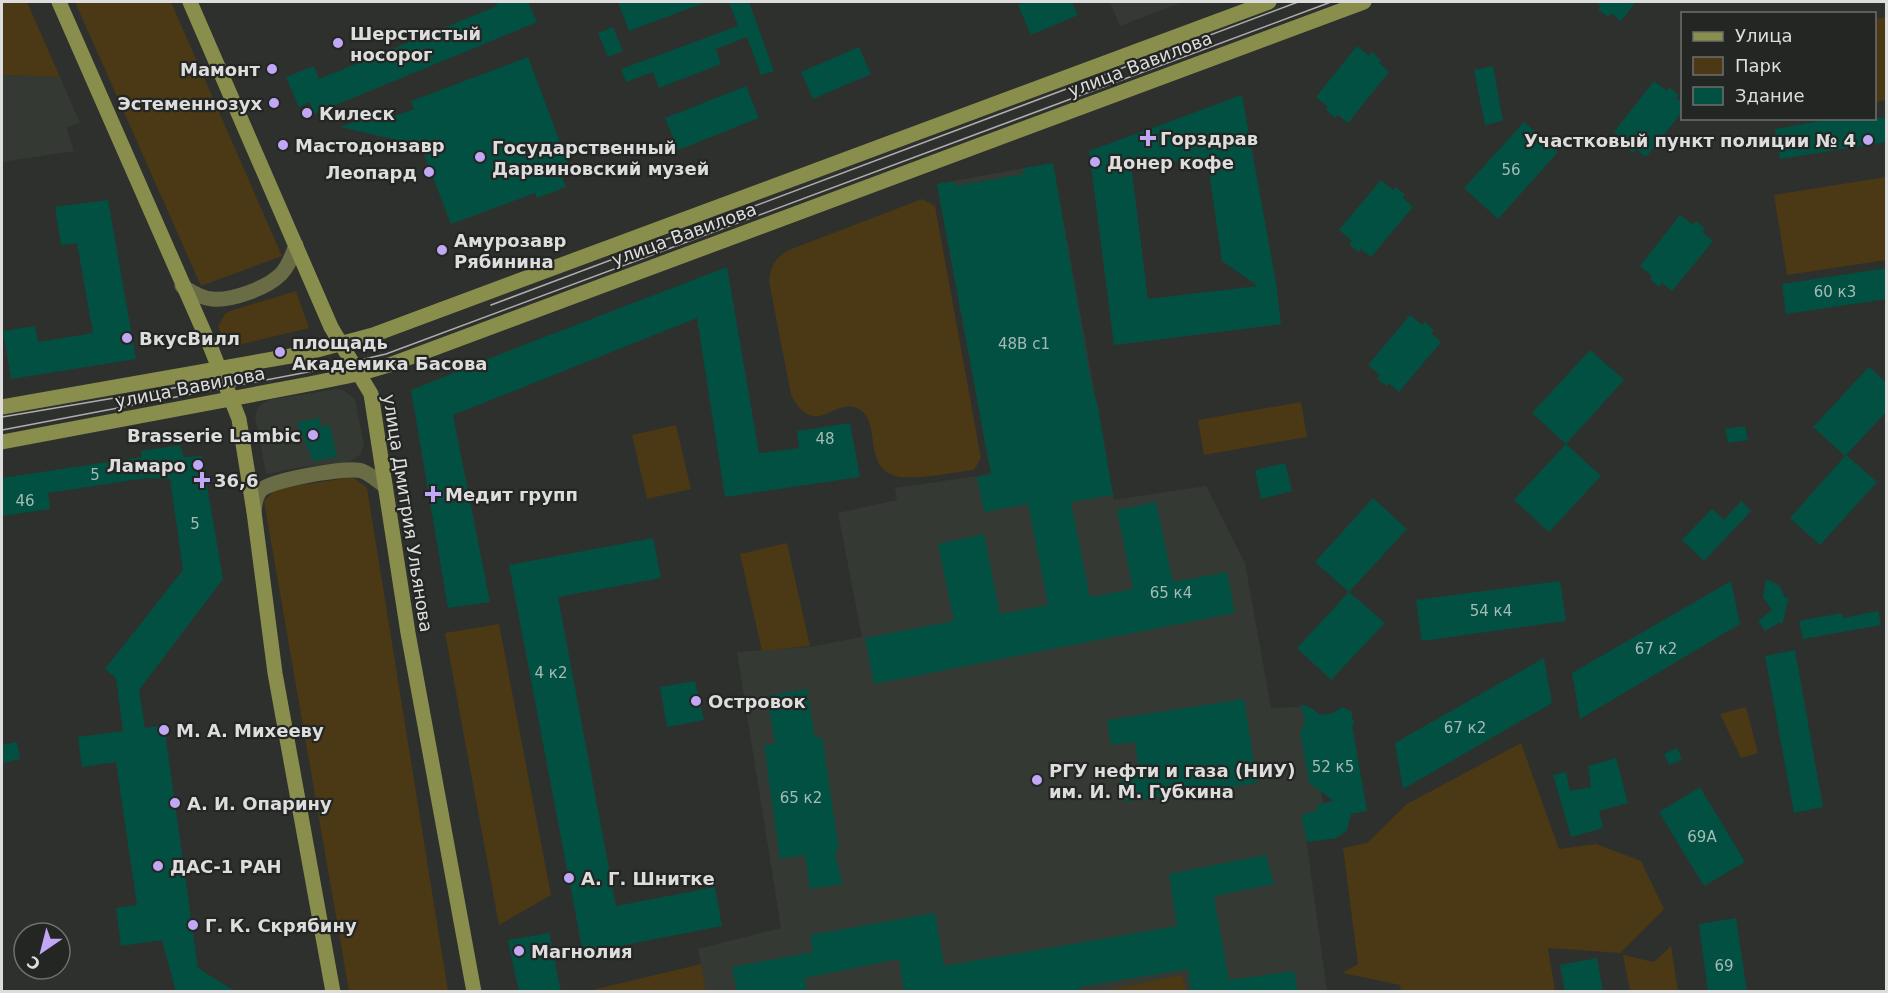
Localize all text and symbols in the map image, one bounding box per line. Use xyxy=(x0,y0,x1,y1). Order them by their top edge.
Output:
legend xyxy=(1681,12,1876,120)
place label: Шерстистый носорог xyxy=(350,23,481,65)
text: Улица xyxy=(1735,25,1792,46)
street label: улица Вавилова xyxy=(1065,27,1215,101)
marker: Шерстистый носорог xyxy=(331,36,345,50)
text: Парк xyxy=(1735,55,1782,76)
place label: Мамонт xyxy=(180,59,261,80)
marker: Мамонт xyxy=(265,62,279,76)
text: Здание xyxy=(1735,85,1805,106)
place label: Эстеменнозух xyxy=(118,93,262,114)
marker: Эстеменнозух xyxy=(267,96,281,110)
place label: Килеск xyxy=(319,103,395,124)
marker: Килеск xyxy=(300,106,314,120)
place label: Горздрав xyxy=(1160,128,1258,149)
place label: Участковый пункт полиции № 4 xyxy=(1524,130,1856,151)
marker: Горздрав xyxy=(1141,131,1155,145)
marker: Участковый пункт полиции № 4 xyxy=(1861,133,1875,147)
place label: Мастодонзавр xyxy=(295,135,445,156)
place label: Государственный Дарвиновский музей xyxy=(492,137,709,179)
marker: Мастодонзавр xyxy=(276,138,290,152)
marker: Государственный Дарвиновский музей xyxy=(473,150,487,164)
place label: Донер кофе xyxy=(1107,152,1234,173)
marker: Донер кофе xyxy=(1088,155,1102,169)
house number: 56 xyxy=(1501,161,1521,179)
place label: Леопард xyxy=(325,162,417,183)
marker: Леопард xyxy=(422,165,436,179)
street label: улица Вавилова xyxy=(609,198,759,270)
place label: Амурозавр Рябинина xyxy=(454,230,567,272)
marker: Амурозавр Рябинина xyxy=(435,243,449,257)
house number: 60 к3 xyxy=(1814,283,1856,301)
place label: ВкусВилл xyxy=(139,328,240,349)
marker: ВкусВилл xyxy=(120,331,134,345)
place label: площадь Академика Басова xyxy=(292,332,487,374)
house number: 48В с1 xyxy=(998,335,1050,353)
marker: площадь Академика Басова xyxy=(273,345,287,359)
street label: улица Вавилова xyxy=(113,362,267,412)
street label: улица Дмитрия Ульянова xyxy=(379,392,437,634)
place label: Brasserie Lambic xyxy=(127,425,301,446)
marker: Brasserie Lambic xyxy=(306,428,320,442)
house number: 48 xyxy=(815,430,835,448)
place label: Ламаро xyxy=(107,455,186,476)
marker: Ламаро xyxy=(191,458,205,472)
house number: 5 xyxy=(90,466,100,484)
place label: 36,6 xyxy=(214,470,258,491)
marker: 36,6 xyxy=(195,473,209,487)
place label: Медит групп xyxy=(445,484,578,505)
marker: Медит групп xyxy=(426,487,440,501)
house number: 46 xyxy=(15,492,35,510)
house number: 5 xyxy=(190,515,200,533)
house number: 65 к4 xyxy=(1150,584,1192,602)
house number: 54 к4 xyxy=(1470,602,1512,620)
house number: 67 к2 xyxy=(1635,640,1677,658)
house number: 4 к2 xyxy=(535,664,567,682)
place label: Островок xyxy=(708,691,806,712)
marker: Островок xyxy=(689,694,703,708)
house number: 67 к2 xyxy=(1444,719,1486,737)
place label: М. А. Михееву xyxy=(176,720,324,741)
marker: М. А. Михееву xyxy=(157,723,171,737)
house number: 52 к5 xyxy=(1312,758,1354,776)
place label: РГУ нефти и газа (НИУ) им. И. М. Губкина xyxy=(1049,760,1295,802)
marker: РГУ нефти и газа (НИУ) им. И. М. Губкина xyxy=(1030,773,1044,787)
house number: 65 к2 xyxy=(780,789,822,807)
place label: А. И. Опарину xyxy=(187,793,332,814)
marker: А. И. Опарину xyxy=(168,796,182,810)
house number: 69А xyxy=(1687,828,1717,846)
place label: ДАС-1 РАН xyxy=(170,856,282,877)
marker: ДАС-1 РАН xyxy=(151,859,165,873)
place label: А. Г. Шнитке xyxy=(581,868,715,889)
marker: А. Г. Шнитке xyxy=(562,871,576,885)
place label: Г. К. Скрябину xyxy=(205,915,357,936)
marker: Г. К. Скрябину xyxy=(186,918,200,932)
north arrow xyxy=(12,921,72,981)
place label: Магнолия xyxy=(531,941,633,962)
marker: Магнолия xyxy=(512,944,526,958)
text: С xyxy=(23,952,44,974)
house number: 69 xyxy=(1714,957,1734,975)

